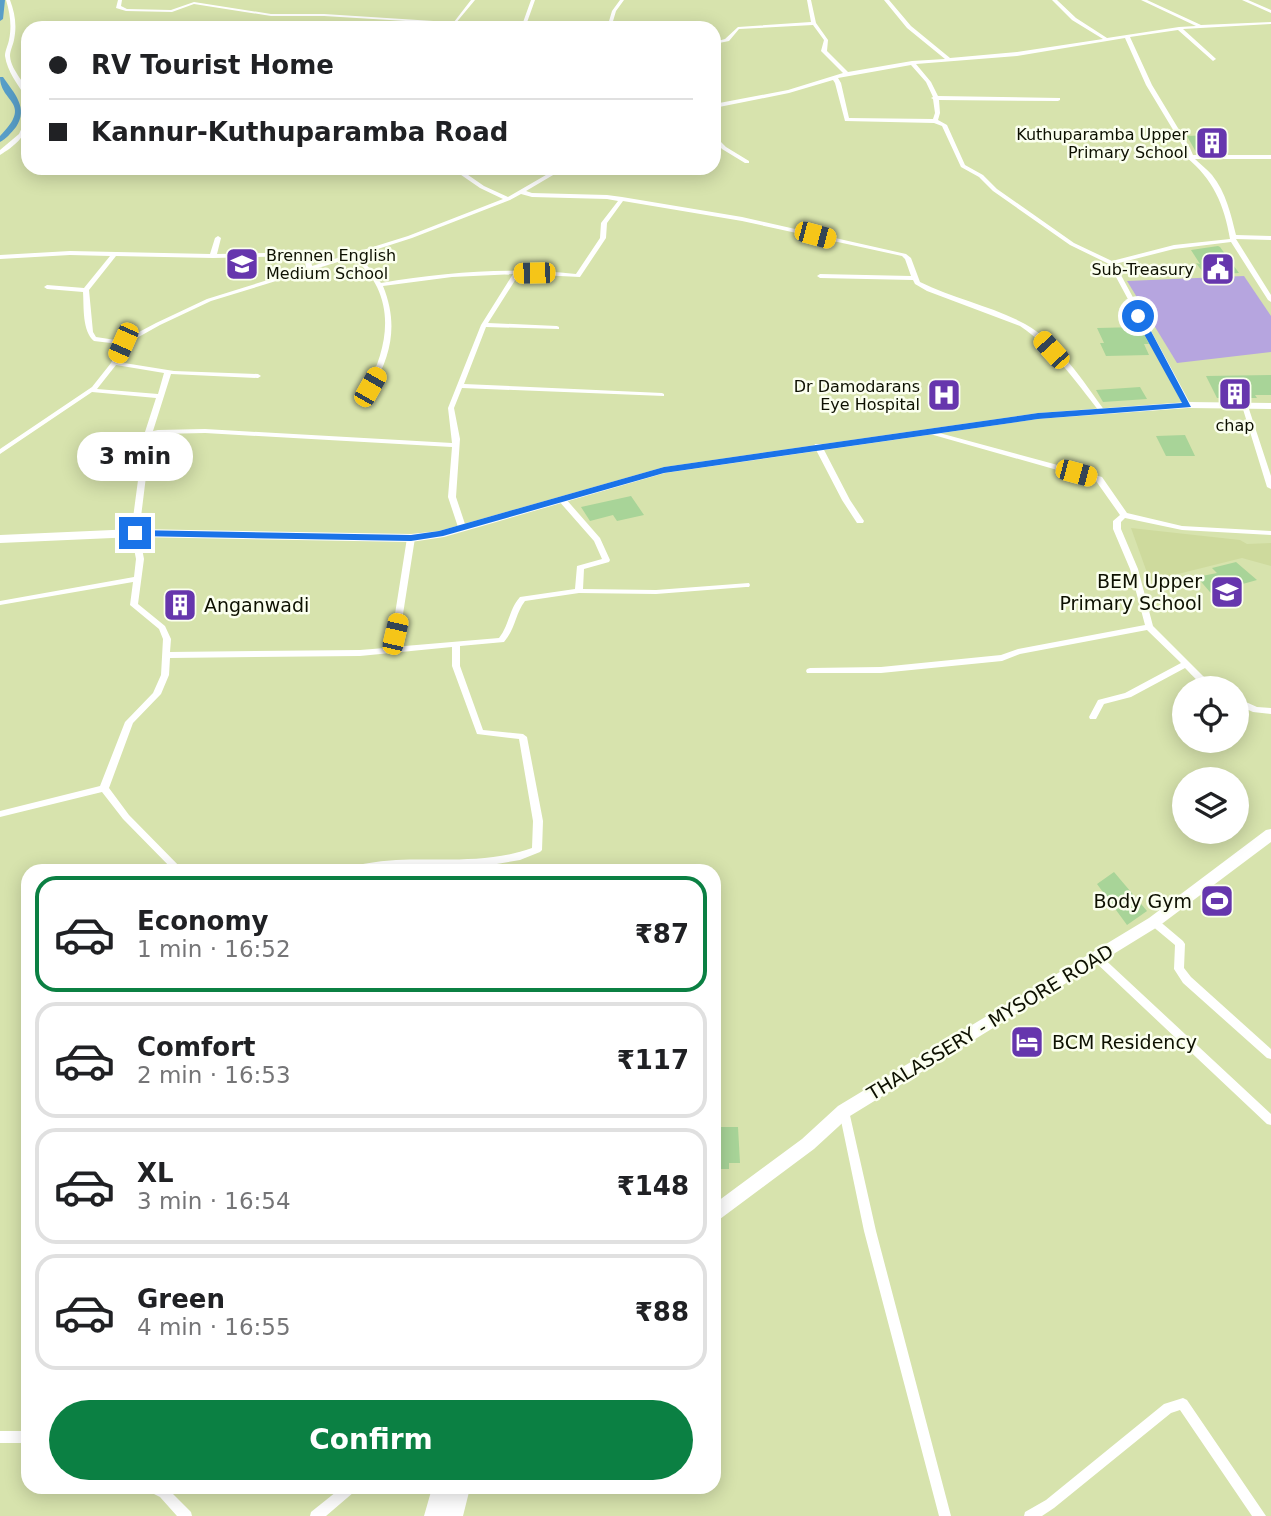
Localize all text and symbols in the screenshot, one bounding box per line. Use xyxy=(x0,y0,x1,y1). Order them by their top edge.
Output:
text: RV Tourist Home xyxy=(91,50,334,80)
text: Kannur-Kuthuparamba Road xyxy=(91,117,508,147)
building icon: Kuthuparamba Upper Primary School xyxy=(1193,124,1231,162)
place label: Kuthuparamba Upper Primary School xyxy=(1016,125,1188,162)
car xyxy=(792,219,839,251)
school or university icon: Brennen English Medium School xyxy=(223,245,261,283)
place label: Brennen English Medium School xyxy=(266,246,396,283)
public building icon: Sub-Treasury xyxy=(1199,250,1237,288)
place label: Sub-Treasury xyxy=(1091,260,1194,279)
car xyxy=(513,262,556,284)
route start xyxy=(1122,300,1154,332)
car xyxy=(105,320,142,366)
car xyxy=(1030,327,1073,373)
car xyxy=(351,364,390,410)
building icon: chap xyxy=(1216,375,1254,413)
hospital icon: Dr Damodarans Eye Hospital xyxy=(925,376,963,414)
place label: Dr Damodarans Eye Hospital xyxy=(794,377,920,414)
place label: chap xyxy=(1216,416,1254,435)
callout: 3 min xyxy=(77,432,193,480)
text: 3 min xyxy=(99,443,171,469)
car xyxy=(1053,457,1100,489)
route end xyxy=(119,517,151,549)
place label: BEM Upper Primary School xyxy=(1059,570,1202,614)
school or university icon: BEM Upper Primary School xyxy=(1208,573,1246,611)
building icon: Anganwadi xyxy=(161,586,199,624)
place label: Anganwadi xyxy=(204,594,309,616)
car xyxy=(381,611,410,657)
map controls xyxy=(1172,676,1249,844)
button: locate xyxy=(1172,676,1249,753)
button: layers xyxy=(1172,767,1249,844)
sports icon: Body Gym xyxy=(1198,882,1236,920)
place label: Body Gym xyxy=(1094,890,1192,912)
icon: car xyxy=(53,903,116,966)
text: Economy xyxy=(137,906,268,936)
text: ₹87 xyxy=(635,919,689,949)
text: 1 min · 16:52 xyxy=(137,936,291,962)
street label: THALASSERY - MYSORE ROAD xyxy=(862,940,1117,1105)
hotel icon: BCM Residency xyxy=(1008,1023,1046,1061)
icon: car xyxy=(53,1029,116,1092)
place label: BCM Residency xyxy=(1052,1031,1197,1053)
text: Comfort xyxy=(137,1032,255,1062)
text: ₹117 xyxy=(617,1045,689,1075)
text: 2 min · 16:53 xyxy=(137,1062,291,1088)
icon: car xyxy=(53,1155,116,1218)
text: XL xyxy=(137,1158,174,1188)
text: ₹148 xyxy=(617,1171,689,1201)
text: 3 min · 16:54 xyxy=(137,1188,291,1214)
icon: car xyxy=(53,1281,116,1344)
text: Green xyxy=(137,1284,225,1314)
text: ₹88 xyxy=(635,1297,689,1327)
text: 4 min · 16:55 xyxy=(137,1314,291,1340)
button: Confirm xyxy=(49,1400,693,1480)

